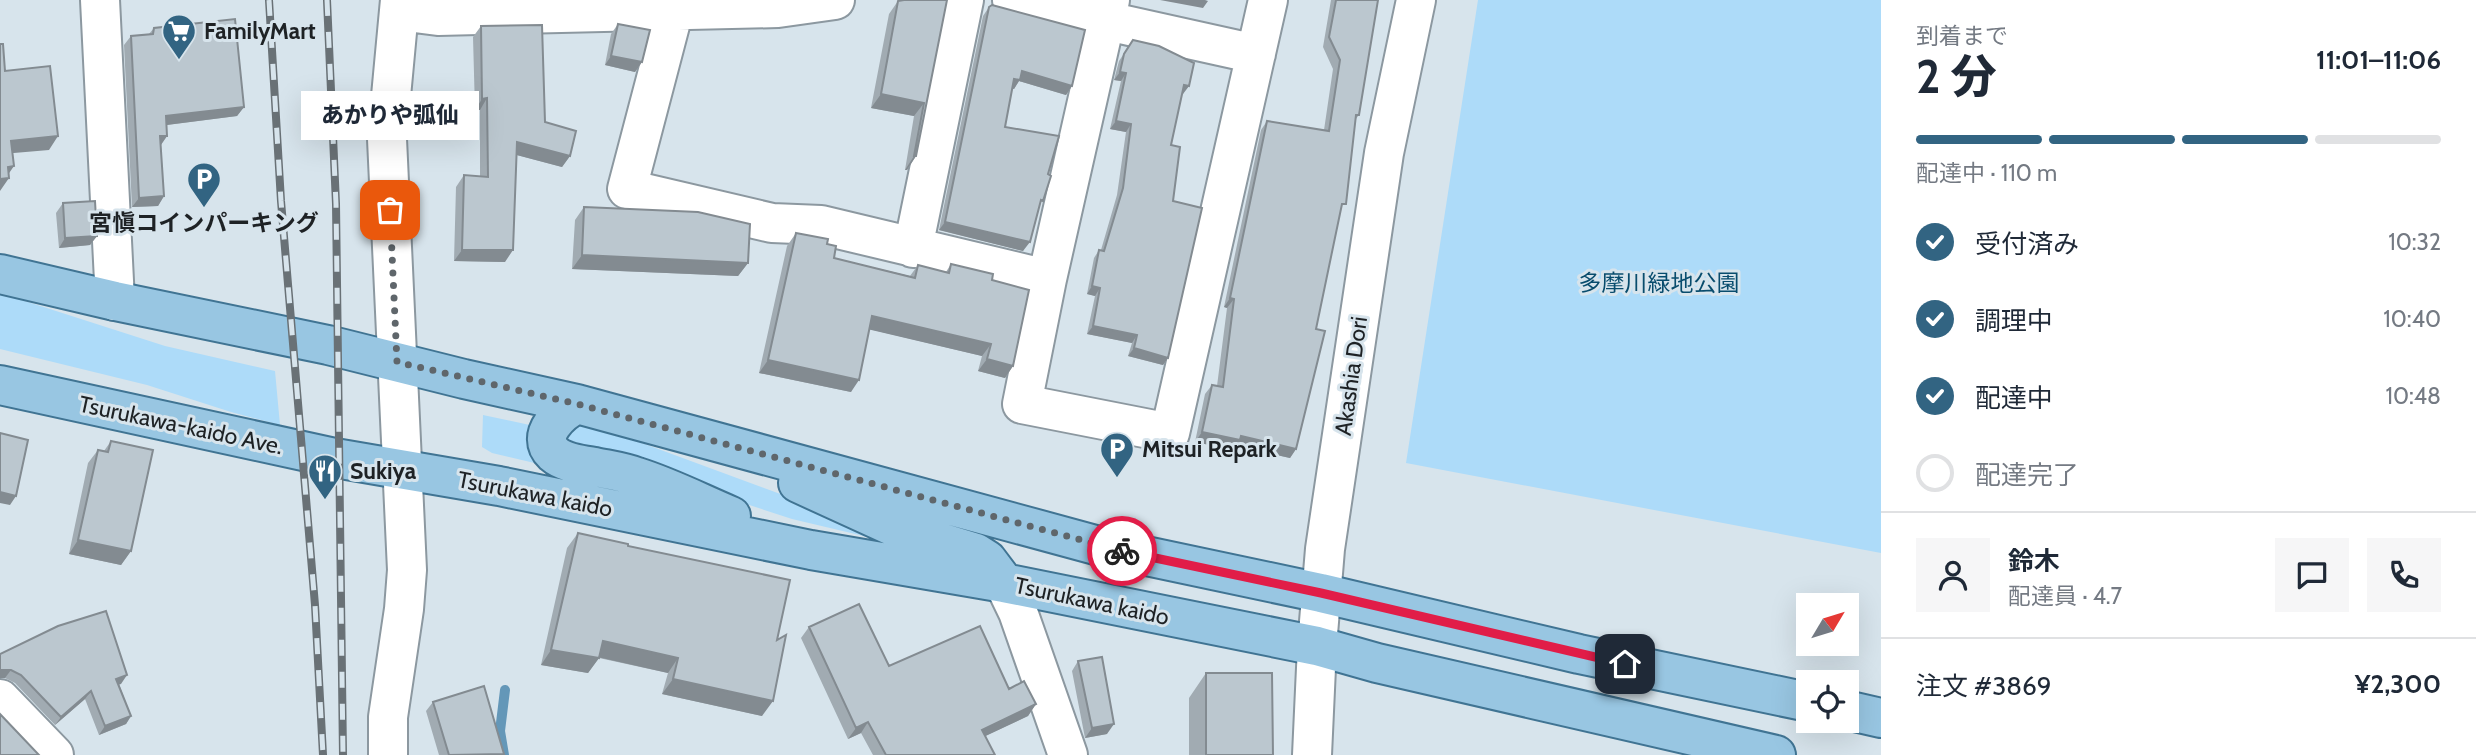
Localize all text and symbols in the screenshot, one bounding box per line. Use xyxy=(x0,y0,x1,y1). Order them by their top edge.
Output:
supermarket icon: FamilyMart xyxy=(160,12,198,61)
place label: FamilyMart xyxy=(204,17,316,45)
text: 到着まで xyxy=(1916,22,2008,50)
text: 11:01–11:06 xyxy=(2316,44,2441,76)
text: 2 分 xyxy=(1916,49,1997,105)
callout: あかりや弧仙 xyxy=(301,91,479,140)
text: あかりや弧仙 xyxy=(321,101,459,129)
text: 配達中 · 110 m xyxy=(1916,159,2057,187)
parking icon: 宮愼コインパーキング xyxy=(185,160,223,209)
pin xyxy=(360,180,420,240)
icon: bag xyxy=(371,191,409,229)
place label: 宮愼コインパーキング xyxy=(89,209,319,237)
icon: check xyxy=(1916,223,1954,261)
text: 受付済み xyxy=(1975,228,2079,260)
text: 10:32 xyxy=(2388,228,2441,256)
park label: 多摩川緑地公園 xyxy=(1579,269,1740,297)
icon: check xyxy=(1916,300,1954,338)
text: 調理中 xyxy=(1975,305,2053,337)
text: 10:40 xyxy=(2383,305,2441,333)
street label: Akashia Dori xyxy=(1329,315,1373,437)
icon: check xyxy=(1916,377,1954,415)
text: 配達中 xyxy=(1975,382,2053,414)
text: 10:48 xyxy=(2385,382,2441,410)
street label: Tsurukawa-kaido Ave. xyxy=(76,390,286,460)
parking icon: Mitsui Repark xyxy=(1098,430,1136,479)
place label: Mitsui Repark xyxy=(1142,435,1277,463)
restaurant icon: Sukiya xyxy=(306,452,344,501)
place label: Sukiya xyxy=(350,457,417,485)
text: 配達完了 xyxy=(1975,459,2079,491)
street label: Tsurukawa kaido xyxy=(455,465,615,523)
courier xyxy=(1087,516,1157,586)
icon: bike xyxy=(1103,532,1141,570)
button: person xyxy=(1916,538,1990,612)
button: chat xyxy=(2275,538,2349,612)
button: phone xyxy=(2367,538,2441,612)
text: 鈴木 xyxy=(2008,545,2060,577)
street label: Tsurukawa kaido xyxy=(1012,571,1172,631)
text: 配達員 · 4.7 xyxy=(2008,582,2122,610)
north arrow xyxy=(1796,593,1858,656)
map controls xyxy=(1796,593,1859,733)
pin xyxy=(1595,634,1655,694)
icon: home xyxy=(1606,645,1644,683)
text: ¥2,300 xyxy=(2355,668,2441,700)
button: locate xyxy=(1796,670,1859,733)
text: 注文 #3869 xyxy=(1916,670,2052,702)

